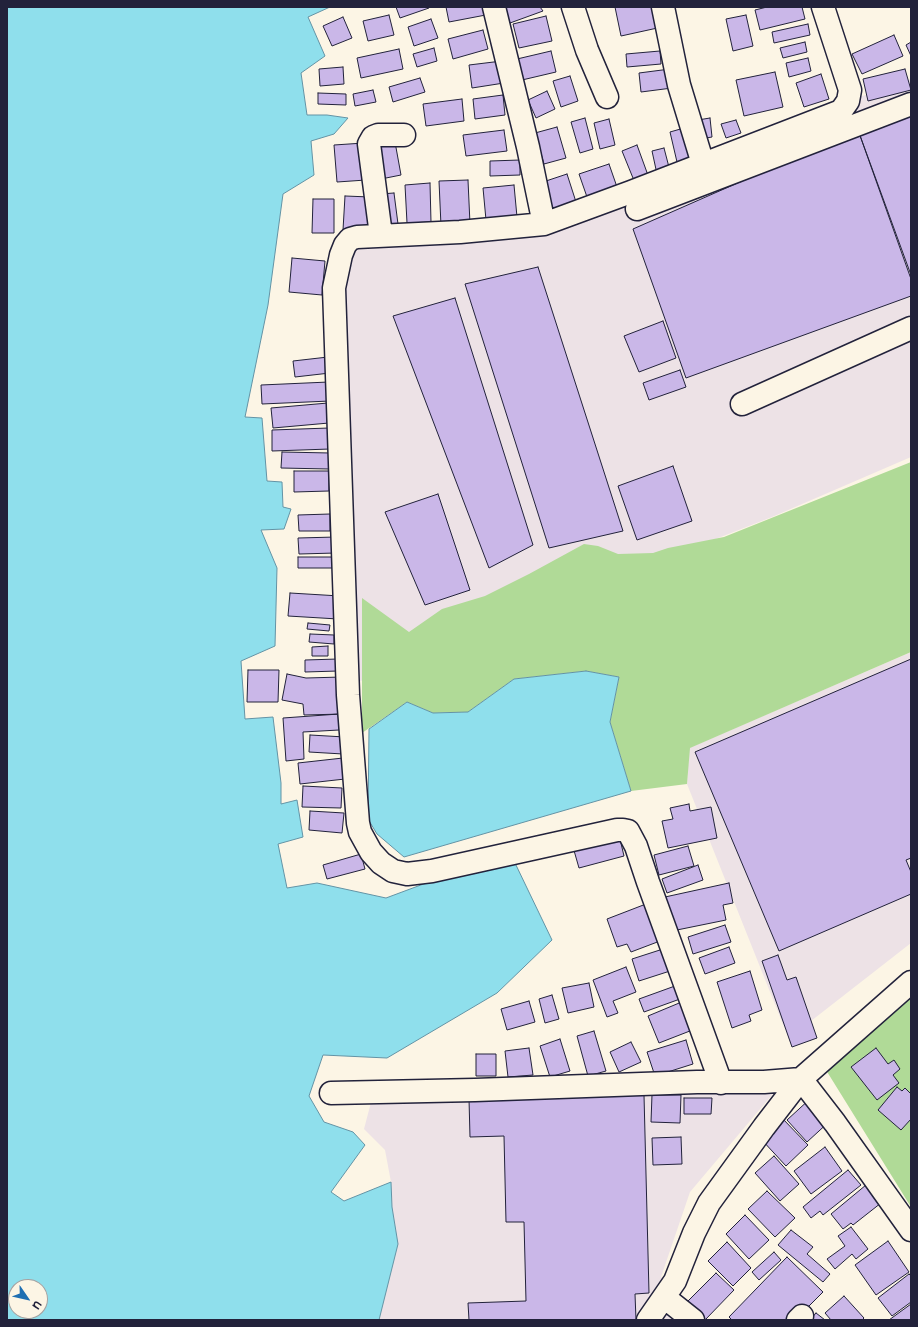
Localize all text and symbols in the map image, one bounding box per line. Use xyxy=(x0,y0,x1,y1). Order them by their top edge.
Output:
north arrow xyxy=(8,1279,48,1319)
text: U xyxy=(29,1298,46,1313)

